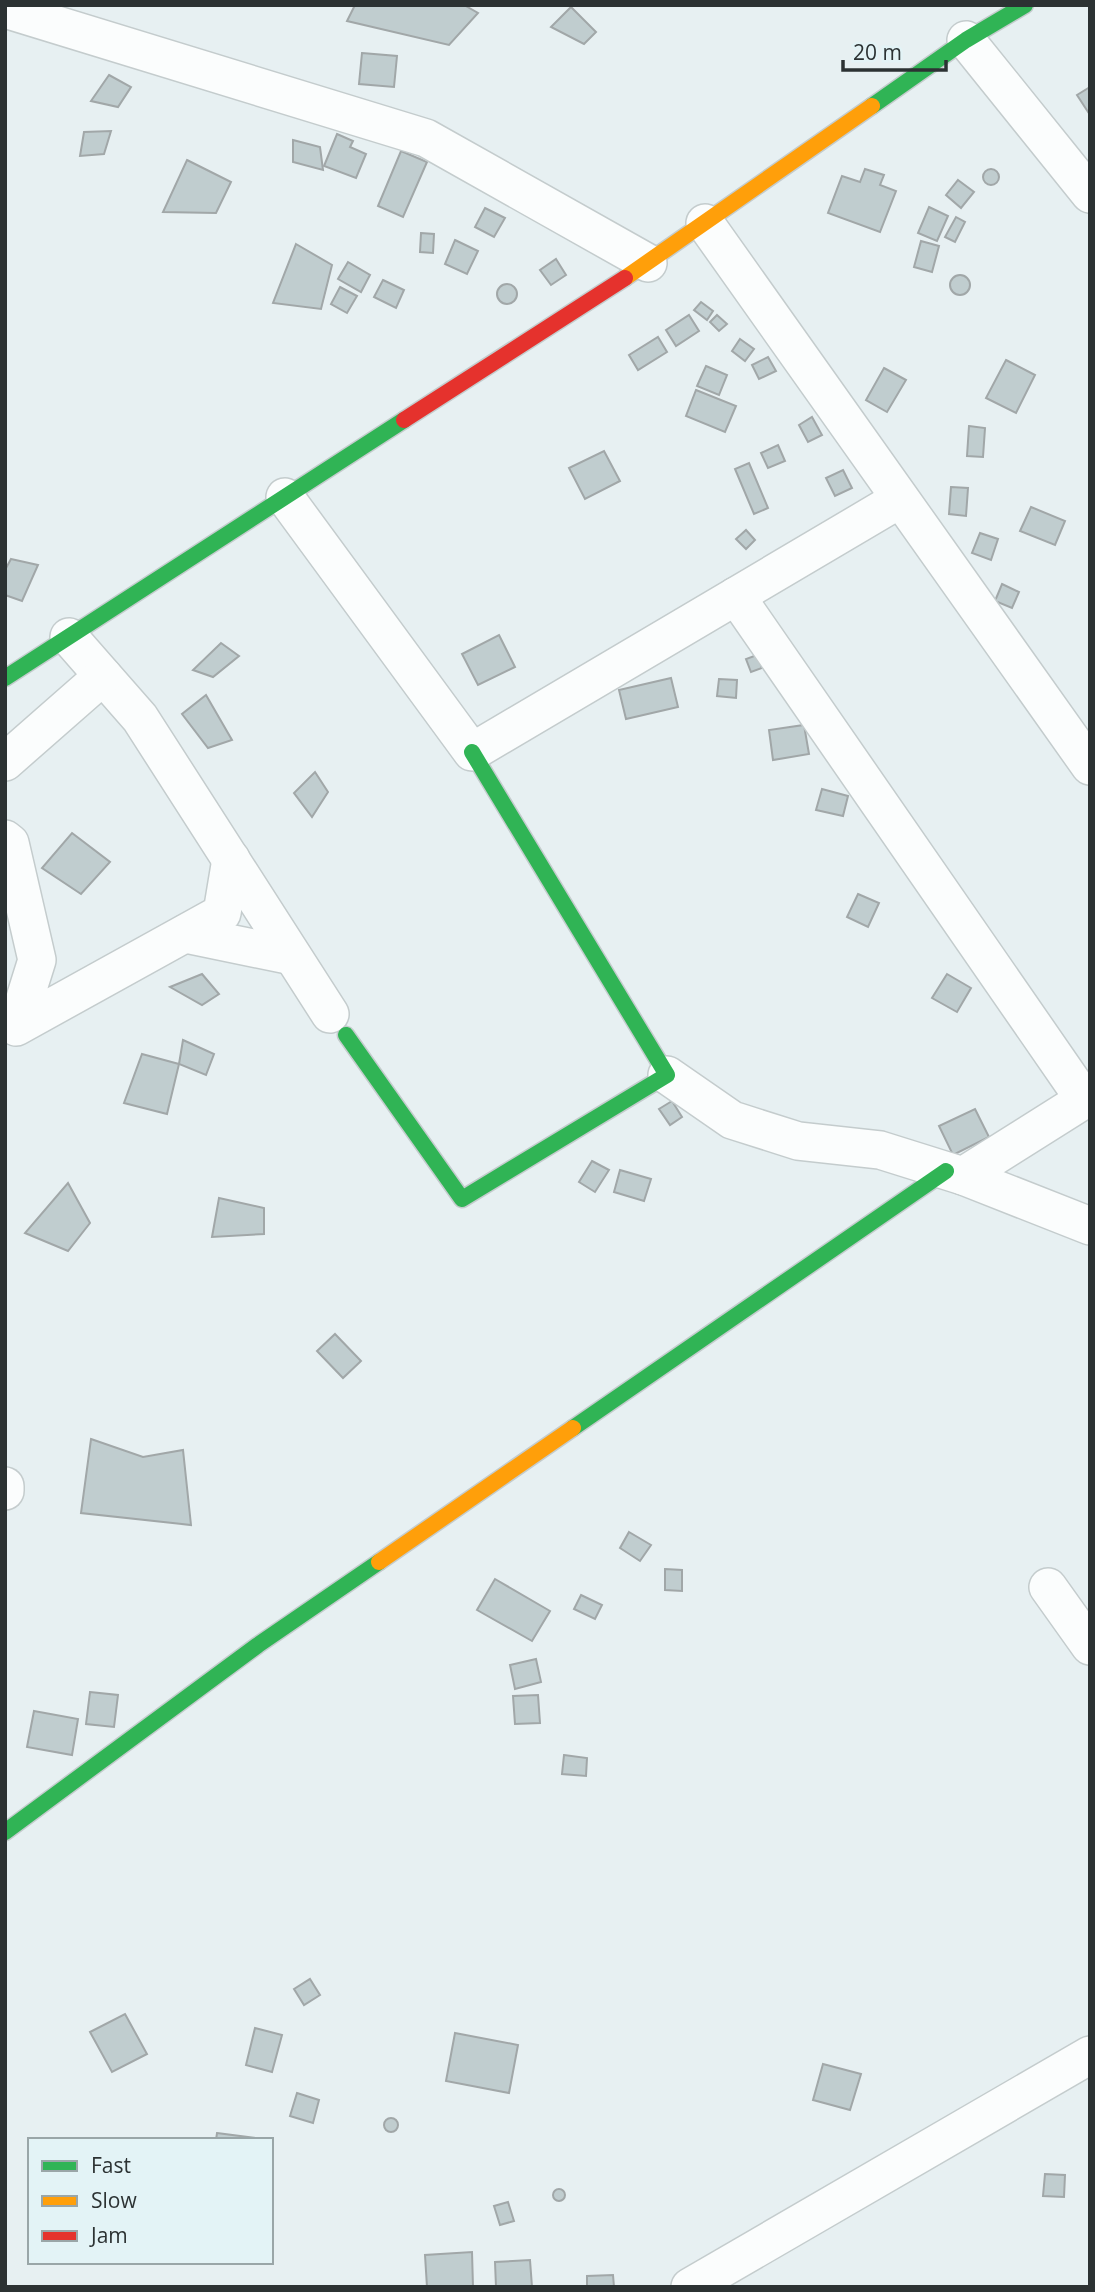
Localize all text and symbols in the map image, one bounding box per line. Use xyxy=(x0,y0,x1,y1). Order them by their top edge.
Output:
scale bar xyxy=(843,28,946,72)
text: 20 m xyxy=(853,38,902,66)
legend xyxy=(28,2138,273,2264)
text: Fast xyxy=(91,2151,131,2179)
text: Slow xyxy=(91,2186,137,2214)
text: Jam xyxy=(89,2221,128,2249)

